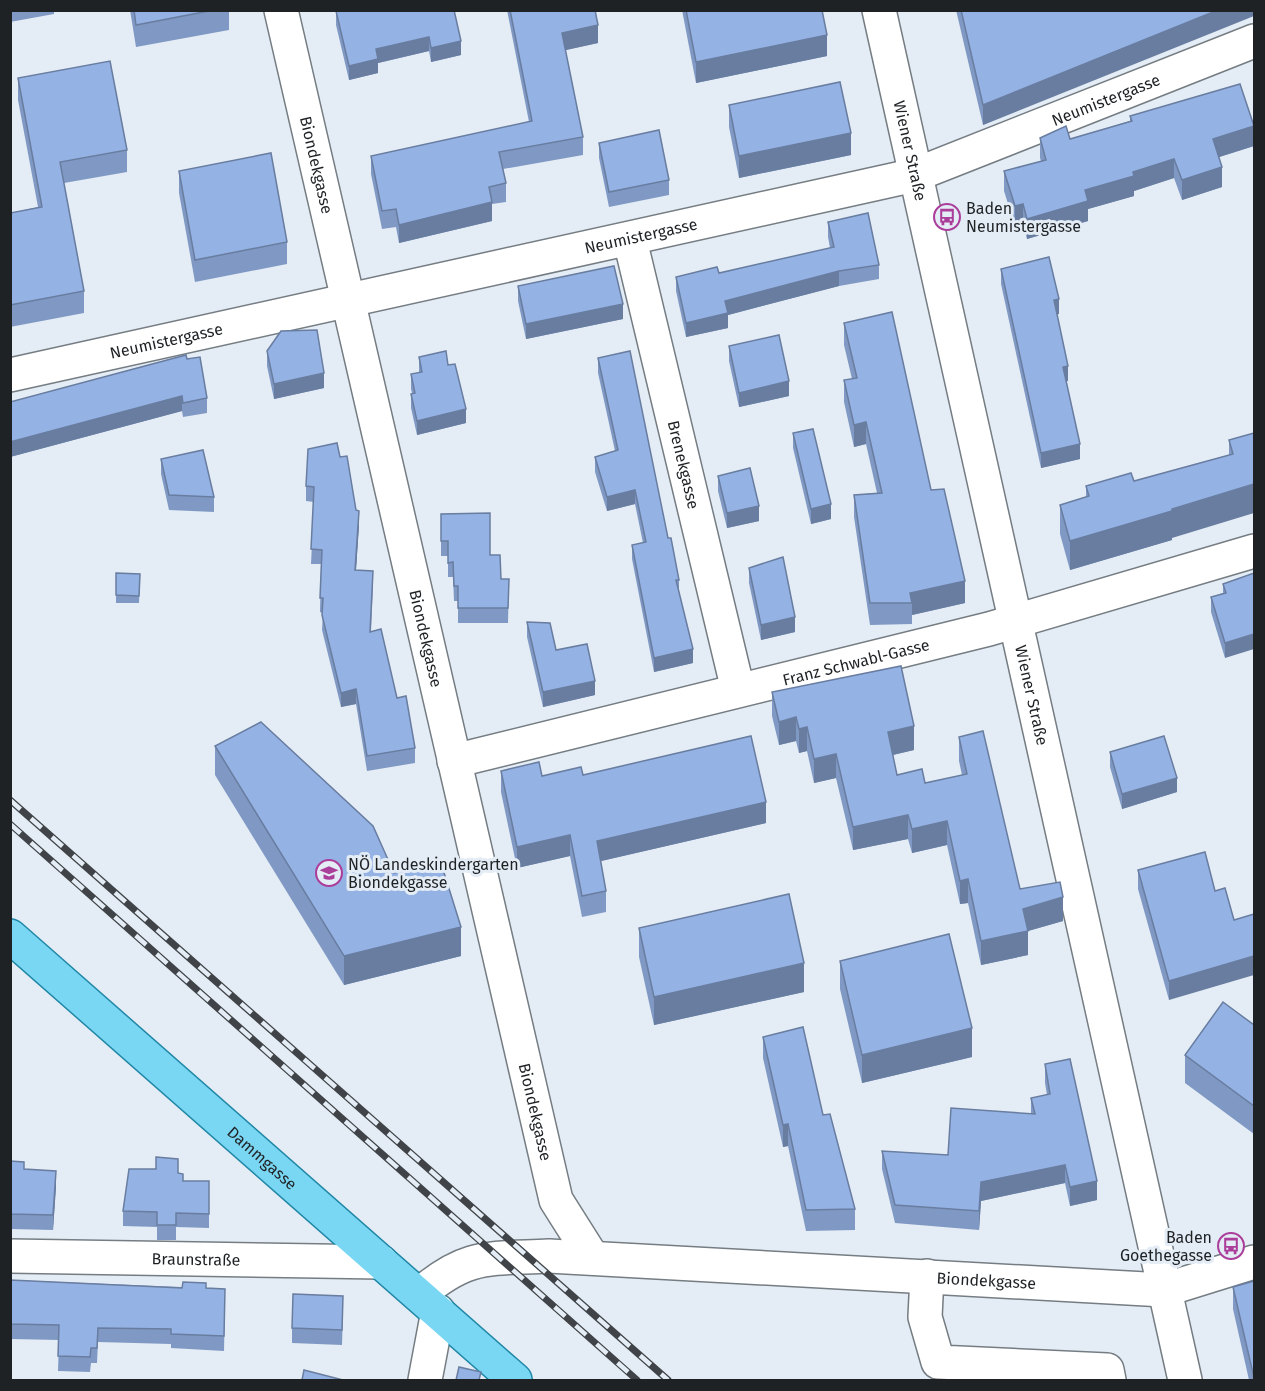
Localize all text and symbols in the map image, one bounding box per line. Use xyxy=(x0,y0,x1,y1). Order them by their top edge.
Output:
street label: Neumistergasse xyxy=(1049,70,1163,130)
street label: Wiener Straße xyxy=(889,99,930,203)
street label: Biondekgasse xyxy=(296,114,337,216)
place label: Baden Neumistergasse xyxy=(966,199,1081,236)
bus stop icon: Baden Neumistergasse xyxy=(932,202,962,232)
street label: Neumistergasse xyxy=(583,214,699,258)
street label: Neumistergasse xyxy=(108,319,225,363)
street label: Brenekgasse xyxy=(664,419,703,511)
street label: Biondekgasse xyxy=(405,588,446,689)
street label: Franz Schwabl-Gasse xyxy=(781,635,932,690)
street label: Wiener Straße xyxy=(1011,643,1052,747)
place label: NÖ Landeskindergarten Biondekgasse xyxy=(348,855,519,892)
school or university icon: NÖ Landeskindergarten Biondekgasse xyxy=(314,858,344,888)
street label: Biondekgasse xyxy=(515,1061,556,1163)
street label: Dammgasse xyxy=(223,1123,301,1194)
place label: Baden Goethegasse xyxy=(1120,1228,1212,1265)
bus stop icon: Baden Goethegasse xyxy=(1216,1231,1246,1261)
street label: Braunstraße xyxy=(152,1249,240,1270)
street label: Biondekgasse xyxy=(936,1268,1037,1293)

